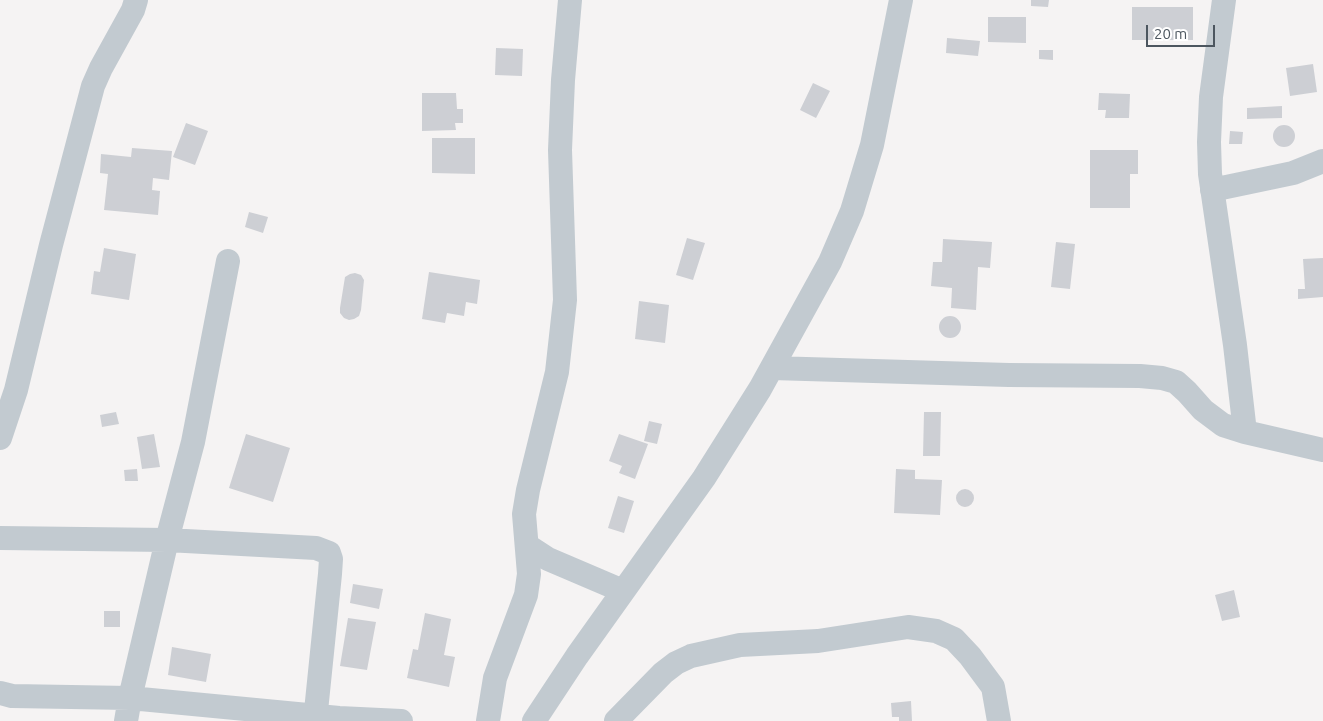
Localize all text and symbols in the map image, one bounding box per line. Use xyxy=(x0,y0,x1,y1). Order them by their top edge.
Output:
scale bar xyxy=(1148,15,1217,47)
text: 20 m xyxy=(1154,25,1187,42)

